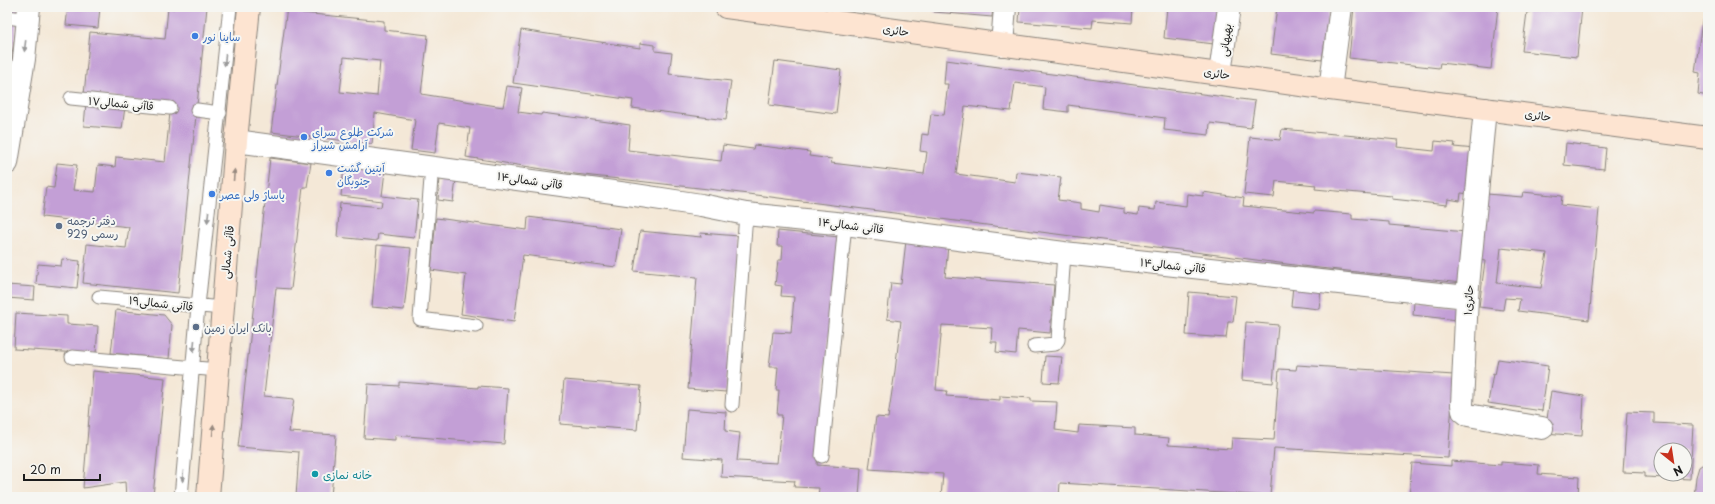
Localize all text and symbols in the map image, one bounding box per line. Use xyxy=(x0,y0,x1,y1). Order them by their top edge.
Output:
street label: حائری xyxy=(882,20,910,40)
street label: بهبهانی xyxy=(1215,23,1235,57)
place label: ساینا نور xyxy=(202,28,240,45)
marker: ساینا نور xyxy=(190,31,200,41)
one-way arrow xyxy=(22,40,29,52)
one-way arrow xyxy=(222,54,228,66)
street label: حائری xyxy=(1203,63,1231,83)
street label: قاآنی شمالی۱۷ xyxy=(88,92,154,114)
street label: حائری xyxy=(1524,105,1552,125)
place label: شرکت طلوع سرای آرامش شیراز xyxy=(311,123,394,153)
marker: شرکت طلوع سرای آرامش شیراز xyxy=(299,132,309,142)
place label: آبتین گشت جنوبگان xyxy=(337,159,386,189)
street label: قاآنی شمالی۱۴ xyxy=(496,167,564,193)
marker: آبتین گشت جنوبگان xyxy=(324,168,334,178)
one-way arrow xyxy=(230,169,237,181)
place label: پاساژ ولی عصر xyxy=(219,186,285,203)
marker: پاساژ ولی عصر xyxy=(207,189,217,199)
one-way arrow xyxy=(205,211,211,223)
place label: دفتر ترجمه رسمی 929 xyxy=(67,212,118,242)
street label: قاآنی شمالی۱۴ xyxy=(817,213,885,237)
marker: دفتر ترجمه رسمی 929 xyxy=(54,221,64,231)
street label: قاآنی شمالی xyxy=(216,225,238,279)
street label: قاآنی شمالی۱۴ xyxy=(1139,253,1207,277)
street label: حائری۱ xyxy=(1458,284,1478,316)
street label: قاآنی شمالی۱۹ xyxy=(128,291,194,315)
place label: بانک ایران زمین xyxy=(204,319,272,336)
marker: بانک ایران زمین xyxy=(191,322,201,332)
one-way arrow xyxy=(191,340,198,352)
one-way arrow xyxy=(210,424,217,436)
north arrow xyxy=(1653,442,1693,482)
scale bar xyxy=(24,456,100,482)
text: 20 m xyxy=(30,460,61,478)
text: N xyxy=(1670,462,1686,481)
place label: خانه نمازی xyxy=(323,466,372,483)
marker: خانه نمازی xyxy=(310,469,320,479)
one-way arrow xyxy=(179,470,186,482)

